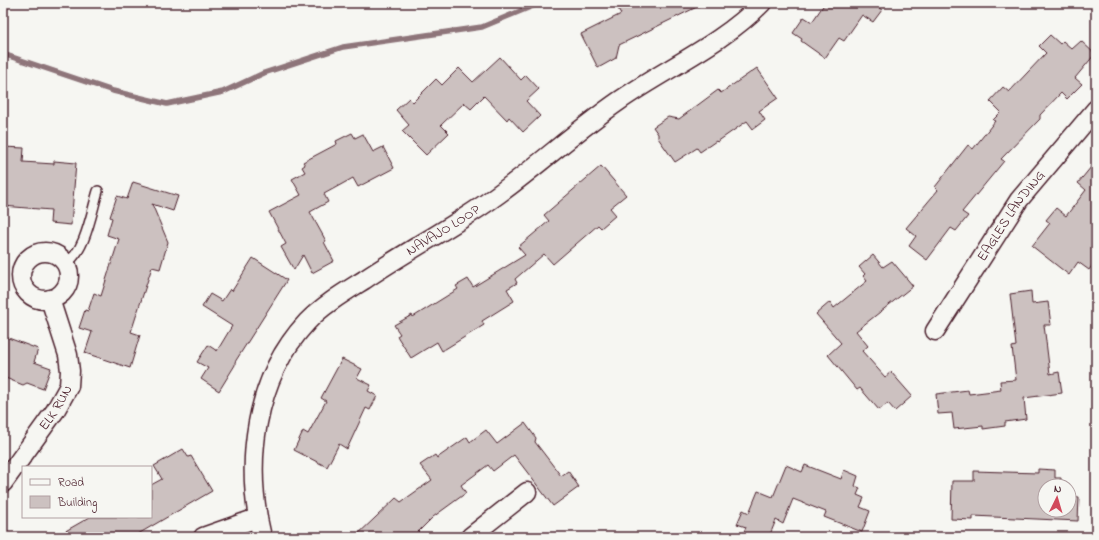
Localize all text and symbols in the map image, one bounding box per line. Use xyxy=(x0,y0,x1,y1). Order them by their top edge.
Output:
street label: EAGLES LANDING xyxy=(972,166,1050,266)
street label: NAVAJO LOOP xyxy=(402,199,485,261)
street label: ELK RUN xyxy=(34,381,78,435)
legend xyxy=(22,466,152,518)
text: Road xyxy=(58,474,84,492)
north arrow xyxy=(1037,478,1077,518)
text: N xyxy=(1053,481,1062,497)
text: Building xyxy=(57,494,97,513)

